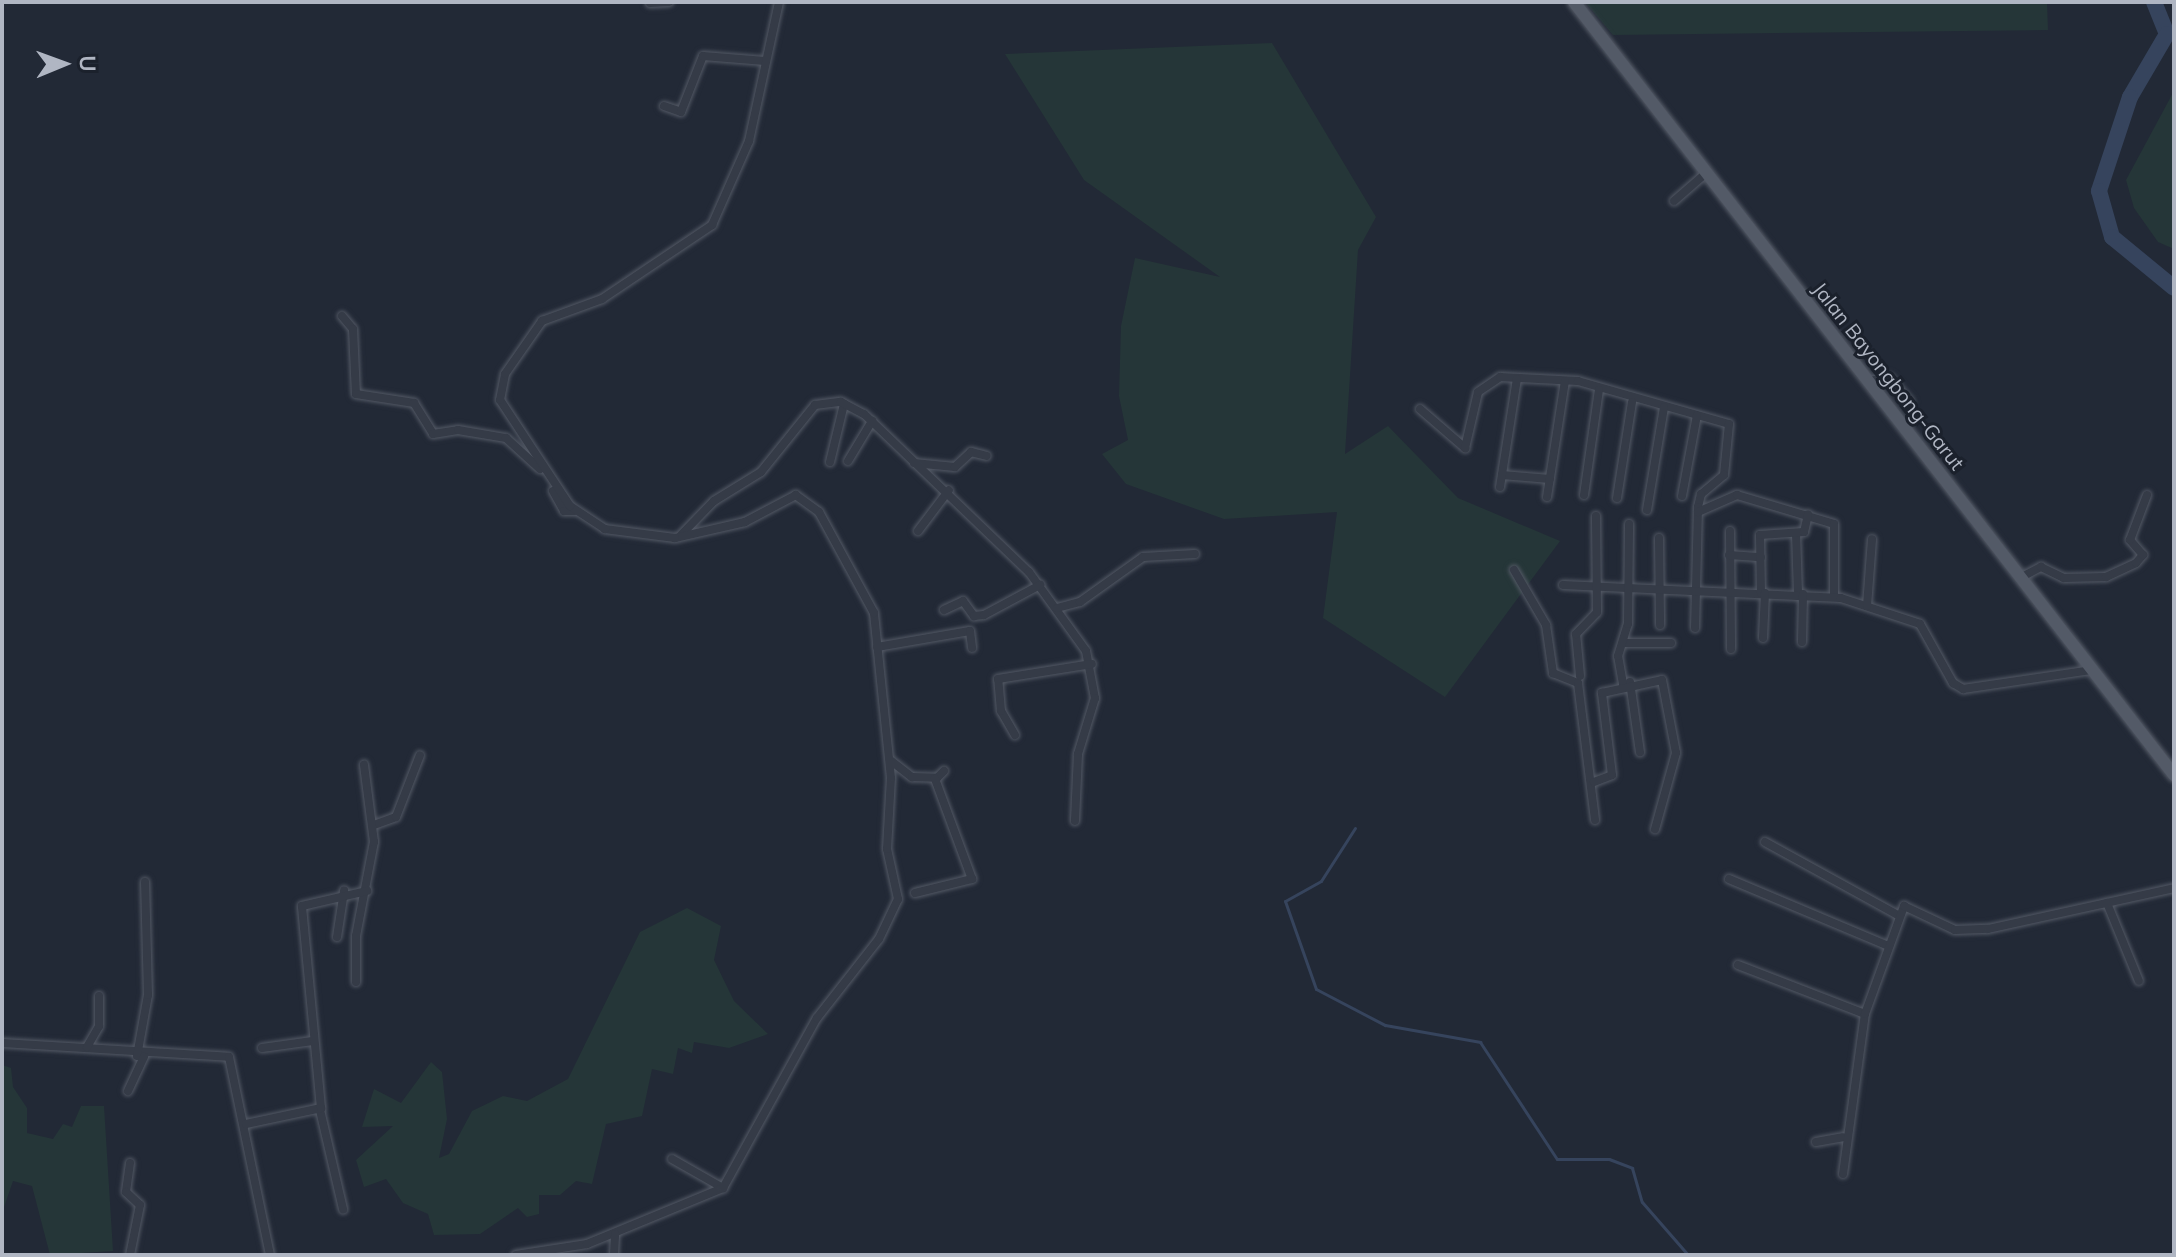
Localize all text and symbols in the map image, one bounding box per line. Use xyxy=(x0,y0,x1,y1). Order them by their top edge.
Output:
north arrow xyxy=(24,24,104,104)
text: U xyxy=(74,55,102,72)
street label: Jalan Bayongbong-Garut xyxy=(1808,277,1970,475)

